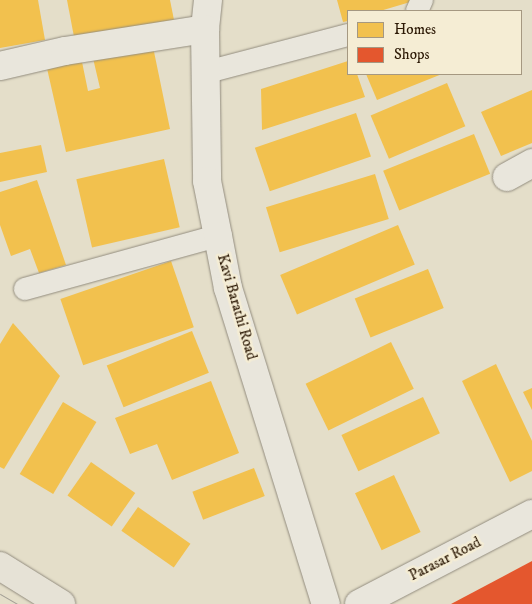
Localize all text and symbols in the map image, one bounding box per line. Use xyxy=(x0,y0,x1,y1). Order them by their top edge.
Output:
legend xyxy=(347,10,522,75)
text: Homes xyxy=(394,20,436,39)
text: Shops xyxy=(394,45,430,64)
street label: Kavi Barathi Road xyxy=(213,252,261,362)
street label: Parasar Road xyxy=(406,533,484,585)

